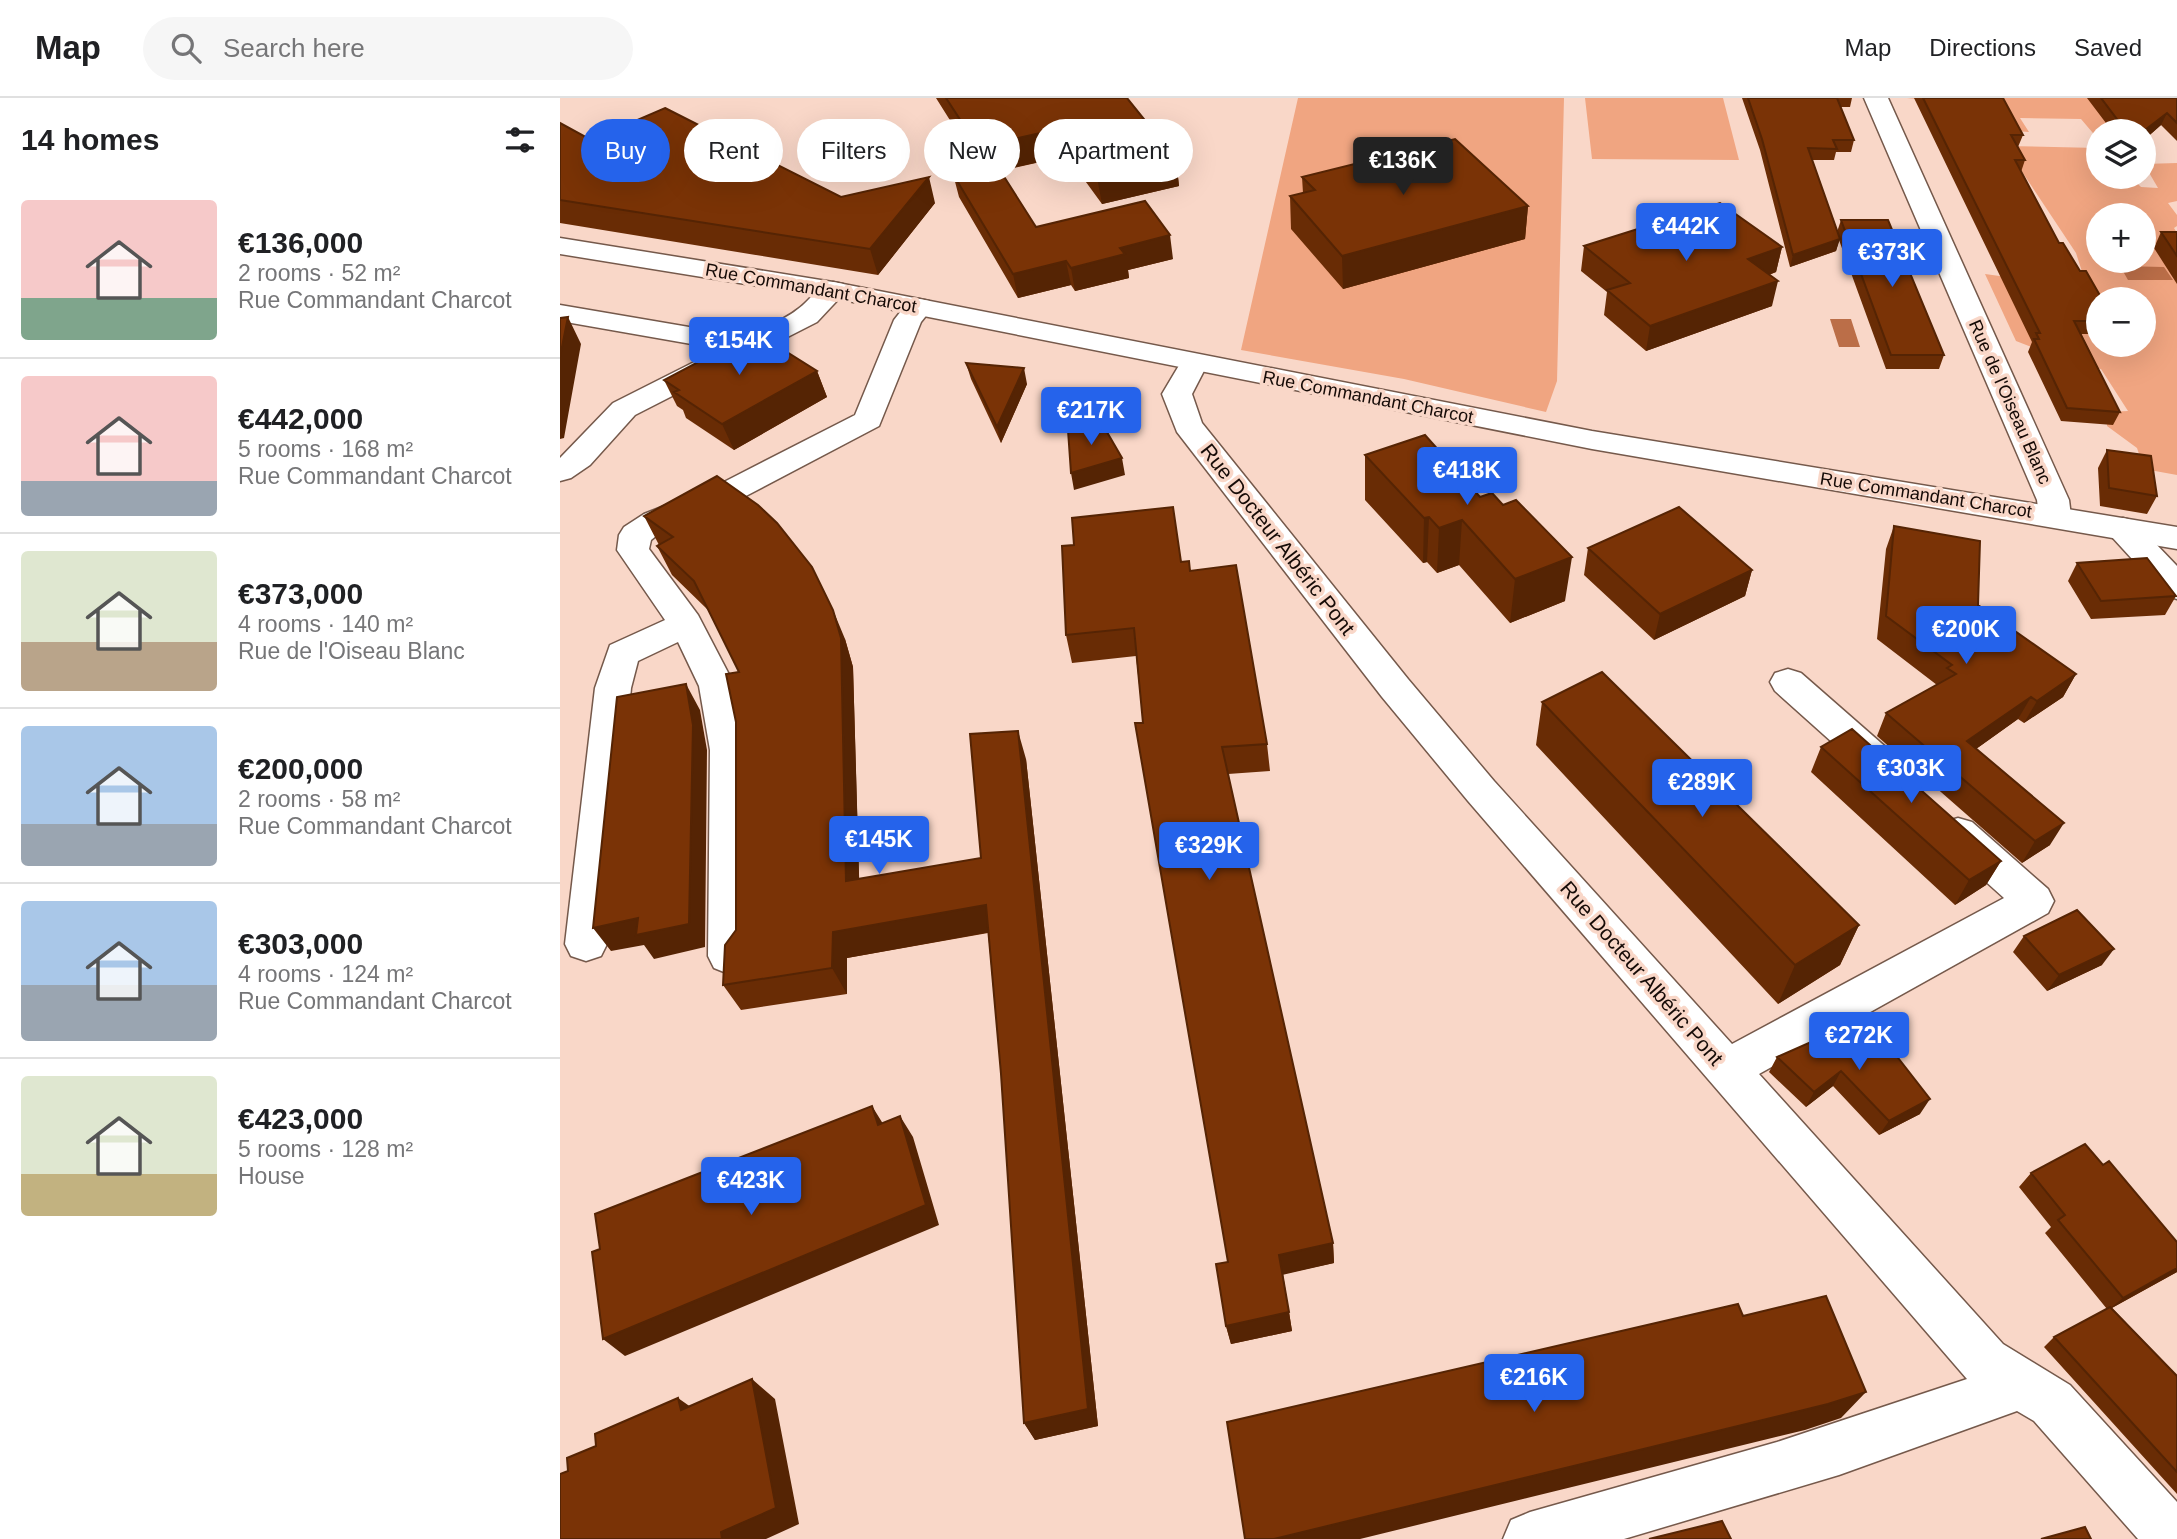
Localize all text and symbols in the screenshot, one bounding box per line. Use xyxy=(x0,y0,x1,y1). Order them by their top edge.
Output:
search box xyxy=(143,17,633,80)
text: Map xyxy=(35,29,101,66)
icon: search xyxy=(167,29,205,67)
text: Search here xyxy=(223,33,365,63)
text: Map xyxy=(1845,34,1891,61)
text: Directions xyxy=(1929,34,2036,61)
text: Saved xyxy=(2074,34,2142,61)
chip: Buy xyxy=(581,119,670,182)
chip: Rent xyxy=(684,119,783,182)
chip: Filters xyxy=(797,119,910,182)
chip: New xyxy=(924,119,1020,182)
chip: Apartment xyxy=(1034,119,1193,182)
map controls xyxy=(2086,119,2156,357)
button: layers xyxy=(2086,119,2156,189)
icon: filters xyxy=(501,121,539,159)
text: 14 homes xyxy=(21,123,159,156)
pin: €136K xyxy=(1354,138,1452,197)
text: €136K xyxy=(1369,147,1437,173)
button: + xyxy=(2086,203,2156,273)
pin: €442K xyxy=(1637,204,1735,263)
text: €442K xyxy=(1652,213,1720,239)
text: €136,000 xyxy=(238,226,363,259)
icon: home xyxy=(77,228,161,312)
pin: €373K xyxy=(1843,230,1941,289)
text: €373K xyxy=(1858,239,1926,265)
text: 2 rooms · 52 m² xyxy=(238,260,400,286)
street label: Rue Commandant Charcot xyxy=(704,260,918,316)
text: Rue Commandant Charcot xyxy=(238,287,512,313)
button: − xyxy=(2086,287,2156,357)
pin: €154K xyxy=(690,317,788,377)
street label: Rue de l'Oiseau Blanc xyxy=(1965,317,2055,487)
text: €154K xyxy=(705,327,773,353)
street label: Rue Commandant Charcot xyxy=(1261,367,1475,427)
pin: €217K xyxy=(1042,388,1140,447)
text: €217K xyxy=(1057,397,1125,423)
text: €442,000 xyxy=(238,402,363,435)
icon: home xyxy=(77,404,161,488)
text: 5 rooms · 168 m² xyxy=(238,436,413,462)
street label: Rue Docteur Albéric Pont xyxy=(1196,439,1360,639)
pin: €418K xyxy=(1418,448,1516,507)
text: €418K xyxy=(1433,457,1501,483)
text: Rue Commandant Charcot xyxy=(238,463,512,489)
street label: Rue Commandant Charcot xyxy=(1819,468,2033,522)
text: €373,000 xyxy=(238,577,363,610)
icon: home xyxy=(77,579,161,663)
pin: €200K xyxy=(1917,606,2015,666)
text: 4 rooms · 140 m² xyxy=(238,611,413,637)
text: €200K xyxy=(1932,616,2000,642)
text: Rue de l'Oiseau Blanc xyxy=(238,638,465,664)
pin: €303K xyxy=(1862,746,1960,805)
text: €200,000 xyxy=(238,752,363,785)
icon: home xyxy=(77,754,161,838)
text: €303K xyxy=(1877,755,1945,781)
pin: €289K xyxy=(1653,760,1751,819)
text: €289K xyxy=(1668,769,1736,795)
text: 2 rooms · 58 m² xyxy=(238,786,400,812)
text: Rue Commandant Charcot xyxy=(238,813,512,839)
pin: €145K xyxy=(830,816,928,876)
pin: €329K xyxy=(1160,822,1258,882)
text: €145K xyxy=(845,826,913,852)
text: €329K xyxy=(1175,832,1243,858)
street label: Rue Docteur Albéric Pont xyxy=(1556,876,1728,1070)
text: €303,000 xyxy=(238,927,363,960)
icon: home xyxy=(77,929,161,1013)
text: 4 rooms · 124 m² xyxy=(238,961,413,987)
text: Rue Commandant Charcot xyxy=(238,988,512,1014)
pin: €272K xyxy=(1810,1012,1908,1072)
text: €272K xyxy=(1825,1022,1893,1048)
text: €423,000 xyxy=(238,1102,363,1135)
icon: home xyxy=(77,1104,161,1188)
text: 5 rooms · 128 m² xyxy=(238,1136,413,1162)
pin: €423K xyxy=(702,1158,800,1217)
text: House xyxy=(238,1163,304,1189)
text: €423K xyxy=(717,1167,785,1193)
pin: €216K xyxy=(1485,1354,1583,1414)
text: €216K xyxy=(1500,1364,1568,1390)

